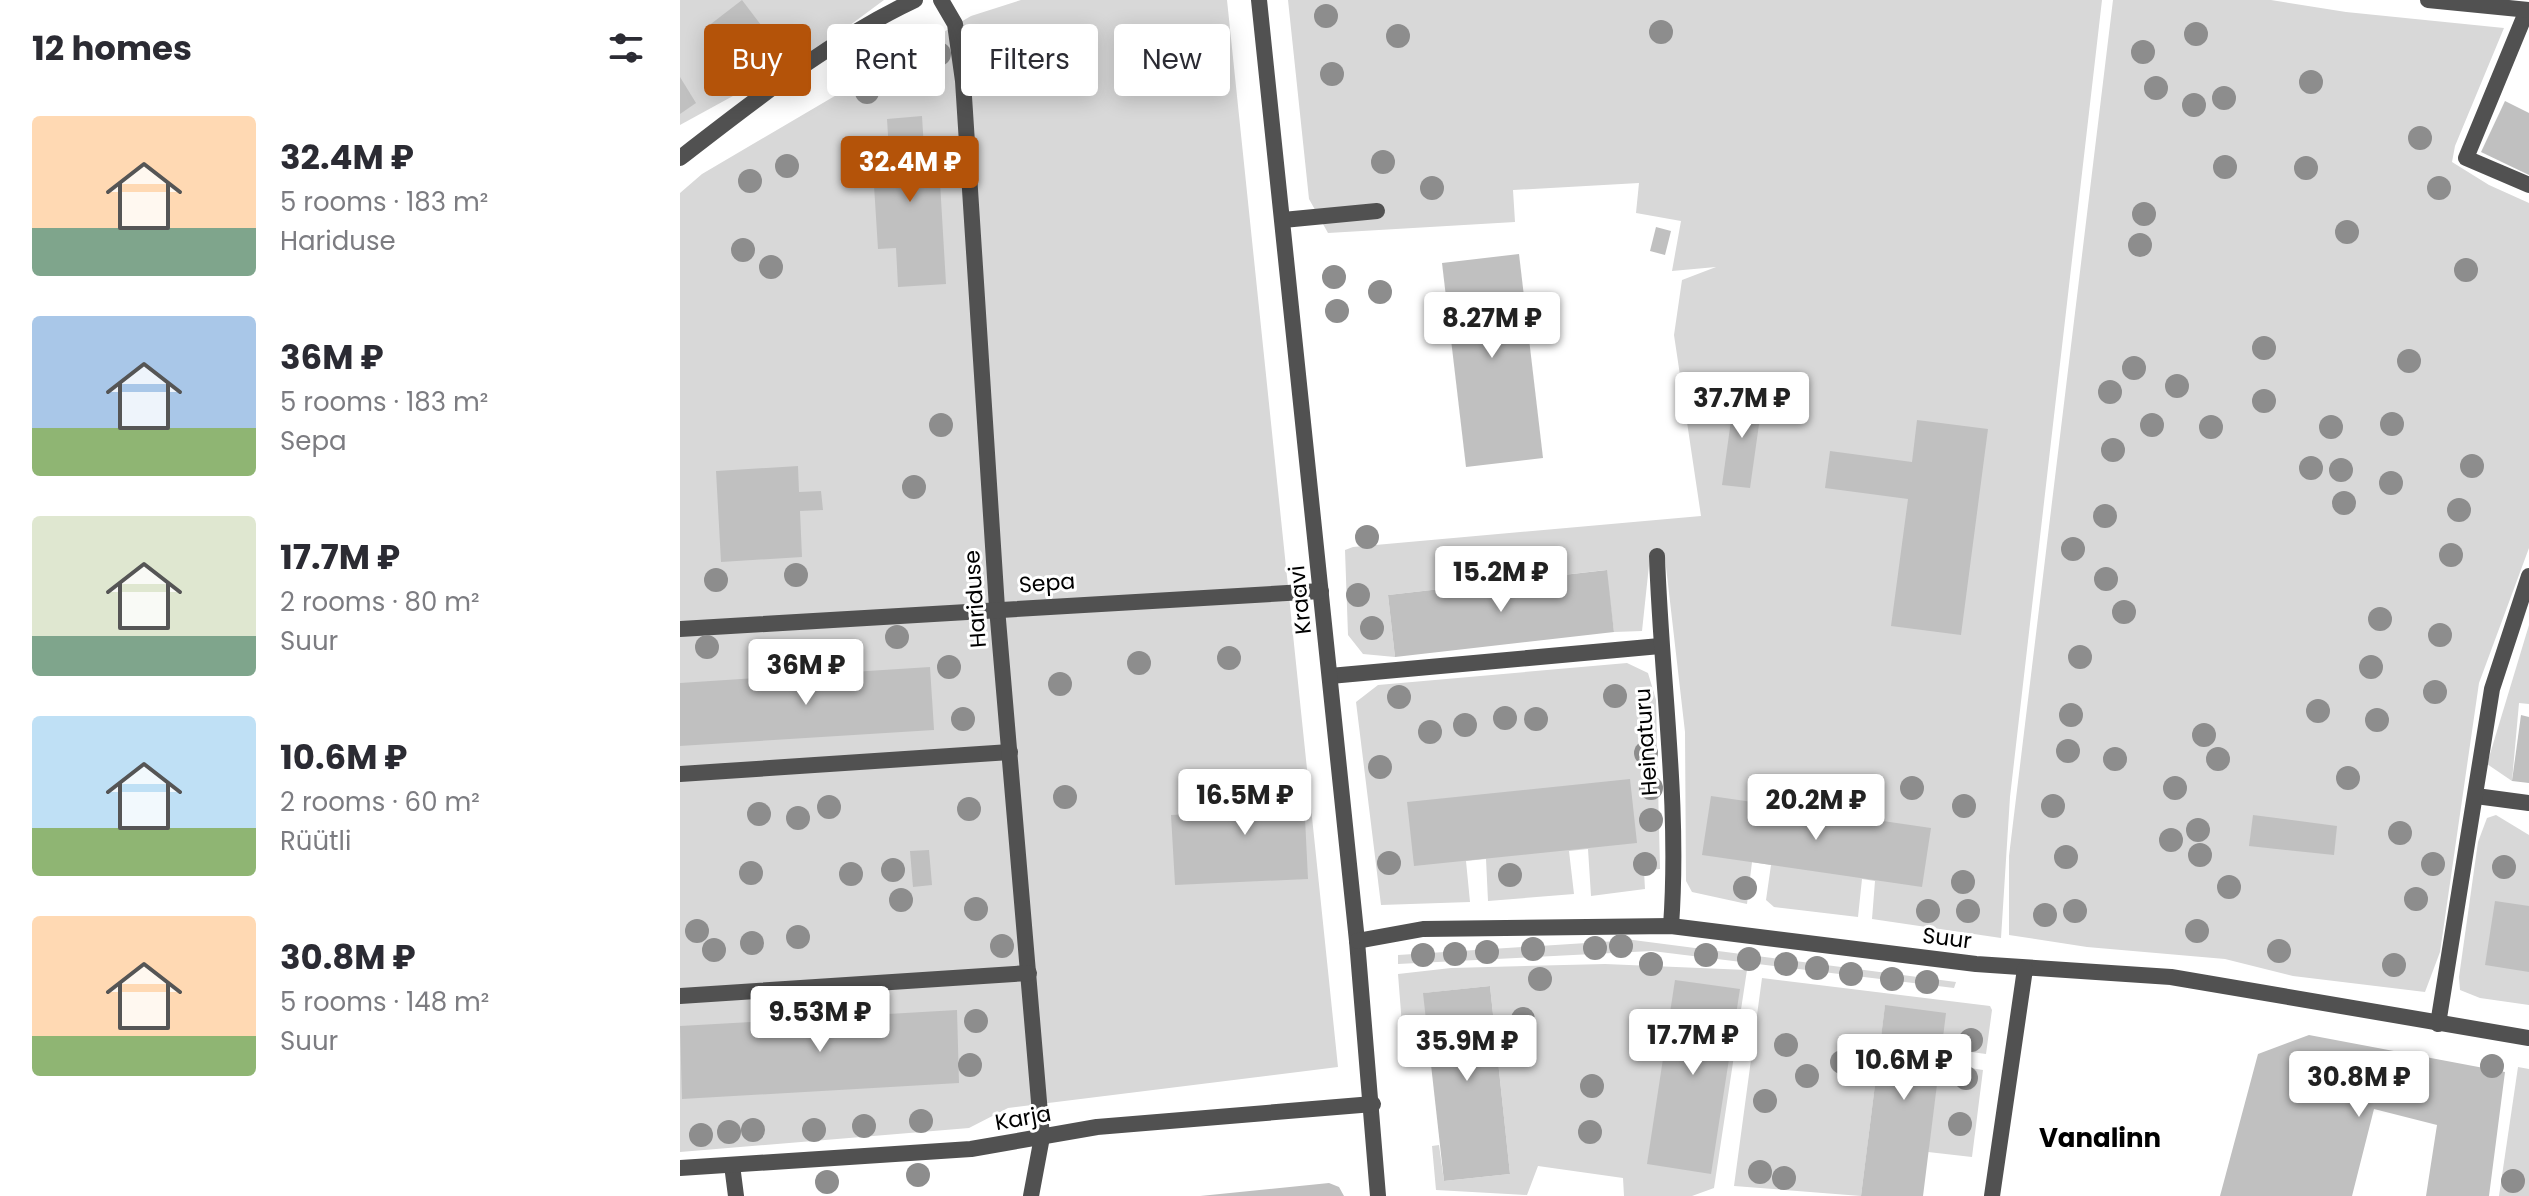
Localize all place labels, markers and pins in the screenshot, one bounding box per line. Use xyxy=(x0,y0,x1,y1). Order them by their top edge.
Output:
pin: 32.4M ₽ xyxy=(836,136,984,204)
pin: 8.27M ₽ xyxy=(1418,292,1566,360)
pin: 37.7M ₽ xyxy=(1668,372,1816,440)
pin: 15.2M ₽ xyxy=(1427,546,1575,614)
pin: 36M ₽ xyxy=(750,639,862,707)
pin: 16.5M ₽ xyxy=(1171,769,1319,837)
pin: 20.2M ₽ xyxy=(1742,774,1890,842)
pin: 9.53M ₽ xyxy=(746,986,894,1054)
pin: 17.7M ₽ xyxy=(1619,1009,1767,1077)
pin: 35.9M ₽ xyxy=(1393,1015,1541,1083)
pin: 10.6M ₽ xyxy=(1830,1034,1978,1102)
pin: 30.8M ₽ xyxy=(2285,1051,2433,1119)

